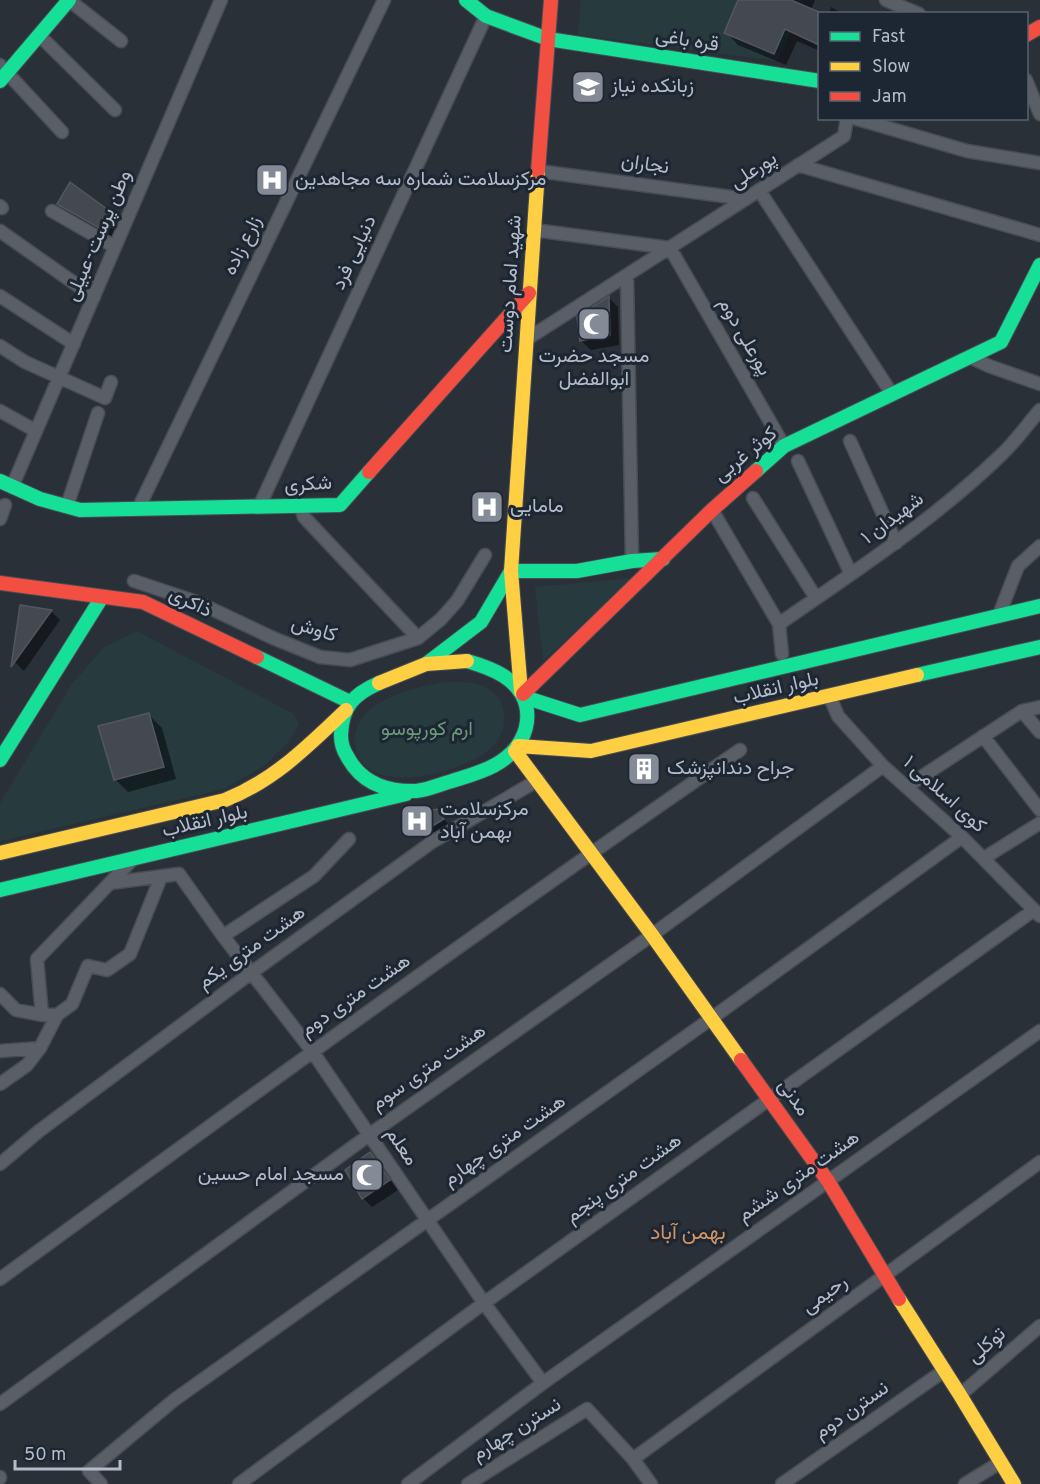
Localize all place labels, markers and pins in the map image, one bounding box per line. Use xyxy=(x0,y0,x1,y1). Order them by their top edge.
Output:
school or university icon: زبانکده نیاز xyxy=(570,69,606,105)
place label: زبانکده نیاز xyxy=(610,74,694,100)
hospital icon: مرکزسلامت شماره سه مجاهدین xyxy=(254,162,290,198)
place label: مرکزسلامت شماره سه مجاهدین xyxy=(295,167,546,193)
mosque icon: مسجد حضرت ابوالفضل xyxy=(576,306,612,342)
place label: مسجد حضرت ابوالفضل xyxy=(539,344,649,393)
hospital icon: مامایی xyxy=(469,489,505,525)
place label: مامایی xyxy=(510,494,564,520)
building icon: جراح دندانپزشک xyxy=(626,751,662,787)
place label: جراح دندانپزشک xyxy=(667,756,794,782)
place label: مرکزسلامت بهمن آباد xyxy=(440,797,529,846)
hospital icon: مرکزسلامت بهمن آباد xyxy=(399,803,435,839)
mosque icon: مسجد امام حسین xyxy=(349,1157,385,1193)
place label: مسجد امام حسین xyxy=(198,1162,344,1188)

